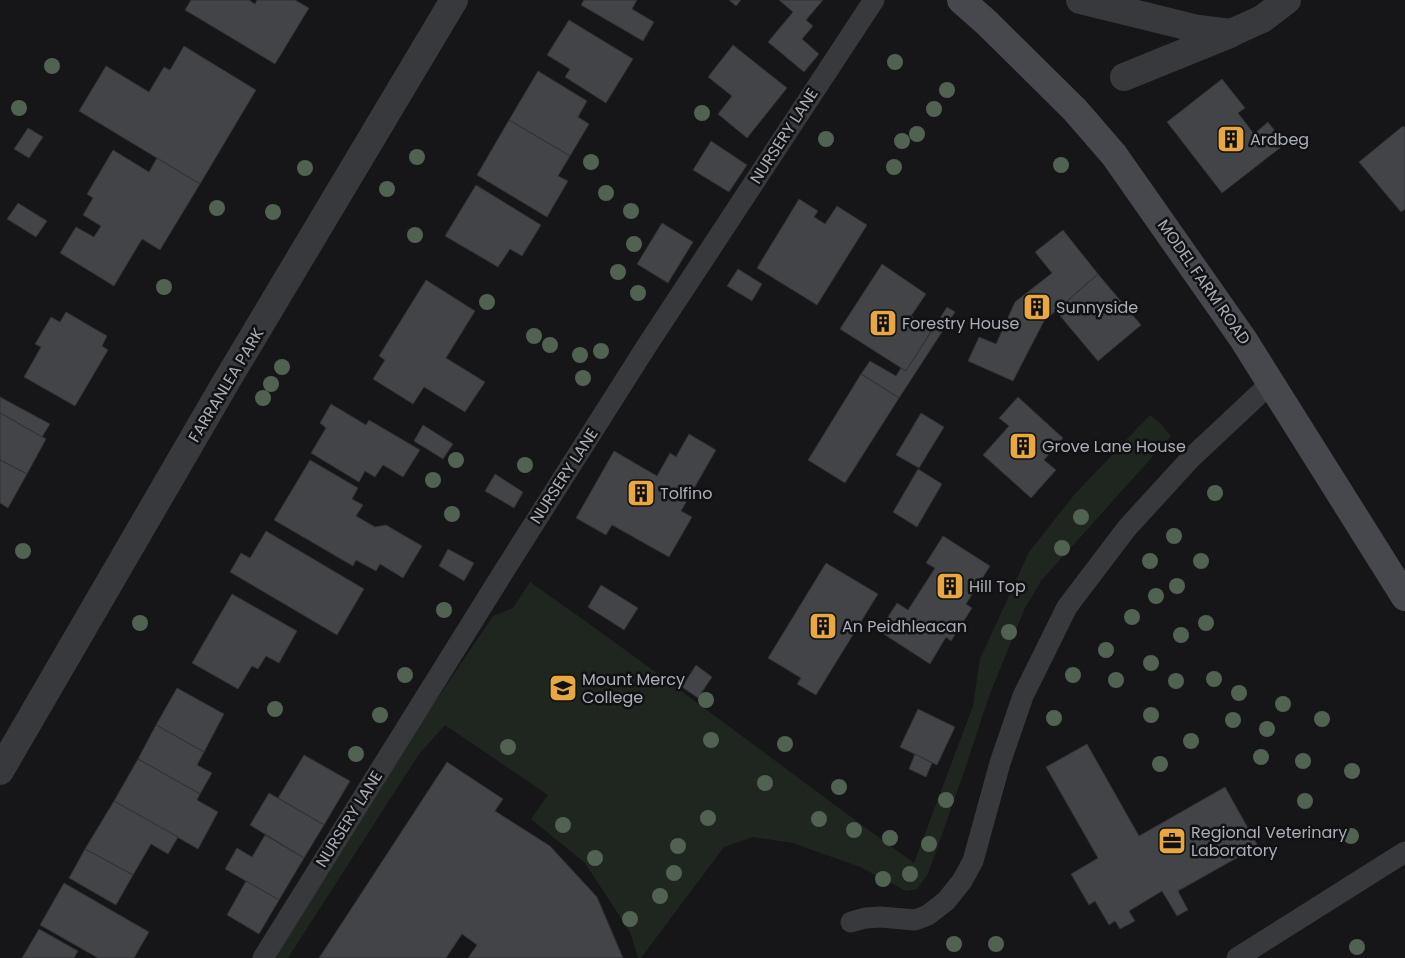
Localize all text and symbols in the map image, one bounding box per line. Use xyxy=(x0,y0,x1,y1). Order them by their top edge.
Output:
street label: NURSERY LANE xyxy=(744,84,824,188)
building icon: Ardbeg xyxy=(1216,124,1246,154)
place label: Ardbeg xyxy=(1250,128,1309,151)
street label: MODEL FARM ROAD xyxy=(1152,215,1256,349)
building icon: Sunnyside xyxy=(1022,292,1052,322)
place label: Sunnyside xyxy=(1056,296,1138,319)
building icon: Forestry House xyxy=(868,308,898,338)
place label: Forestry House xyxy=(902,312,1020,335)
street label: FARRANLEA PARK xyxy=(183,323,270,447)
street label: NURSERY LANE xyxy=(524,424,604,528)
building icon: Grove Lane House xyxy=(1008,431,1038,461)
place label: Grove Lane House xyxy=(1042,435,1186,458)
building icon: Tolfino xyxy=(626,478,656,508)
place label: Tolfino xyxy=(660,482,713,505)
building icon: Hill Top xyxy=(935,571,965,601)
place label: Hill Top xyxy=(969,575,1026,598)
building icon: An Peidhleacan xyxy=(808,611,838,641)
place label: An Peidhleacan xyxy=(842,615,967,638)
place label: Mount Mercy College xyxy=(582,668,685,709)
school or university icon: Mount Mercy College xyxy=(548,673,578,703)
street label: NURSERY LANE xyxy=(310,766,388,872)
place label: Regional Veterinary Laboratory xyxy=(1191,821,1347,862)
office icon: Regional Veterinary Laboratory xyxy=(1157,826,1187,856)

